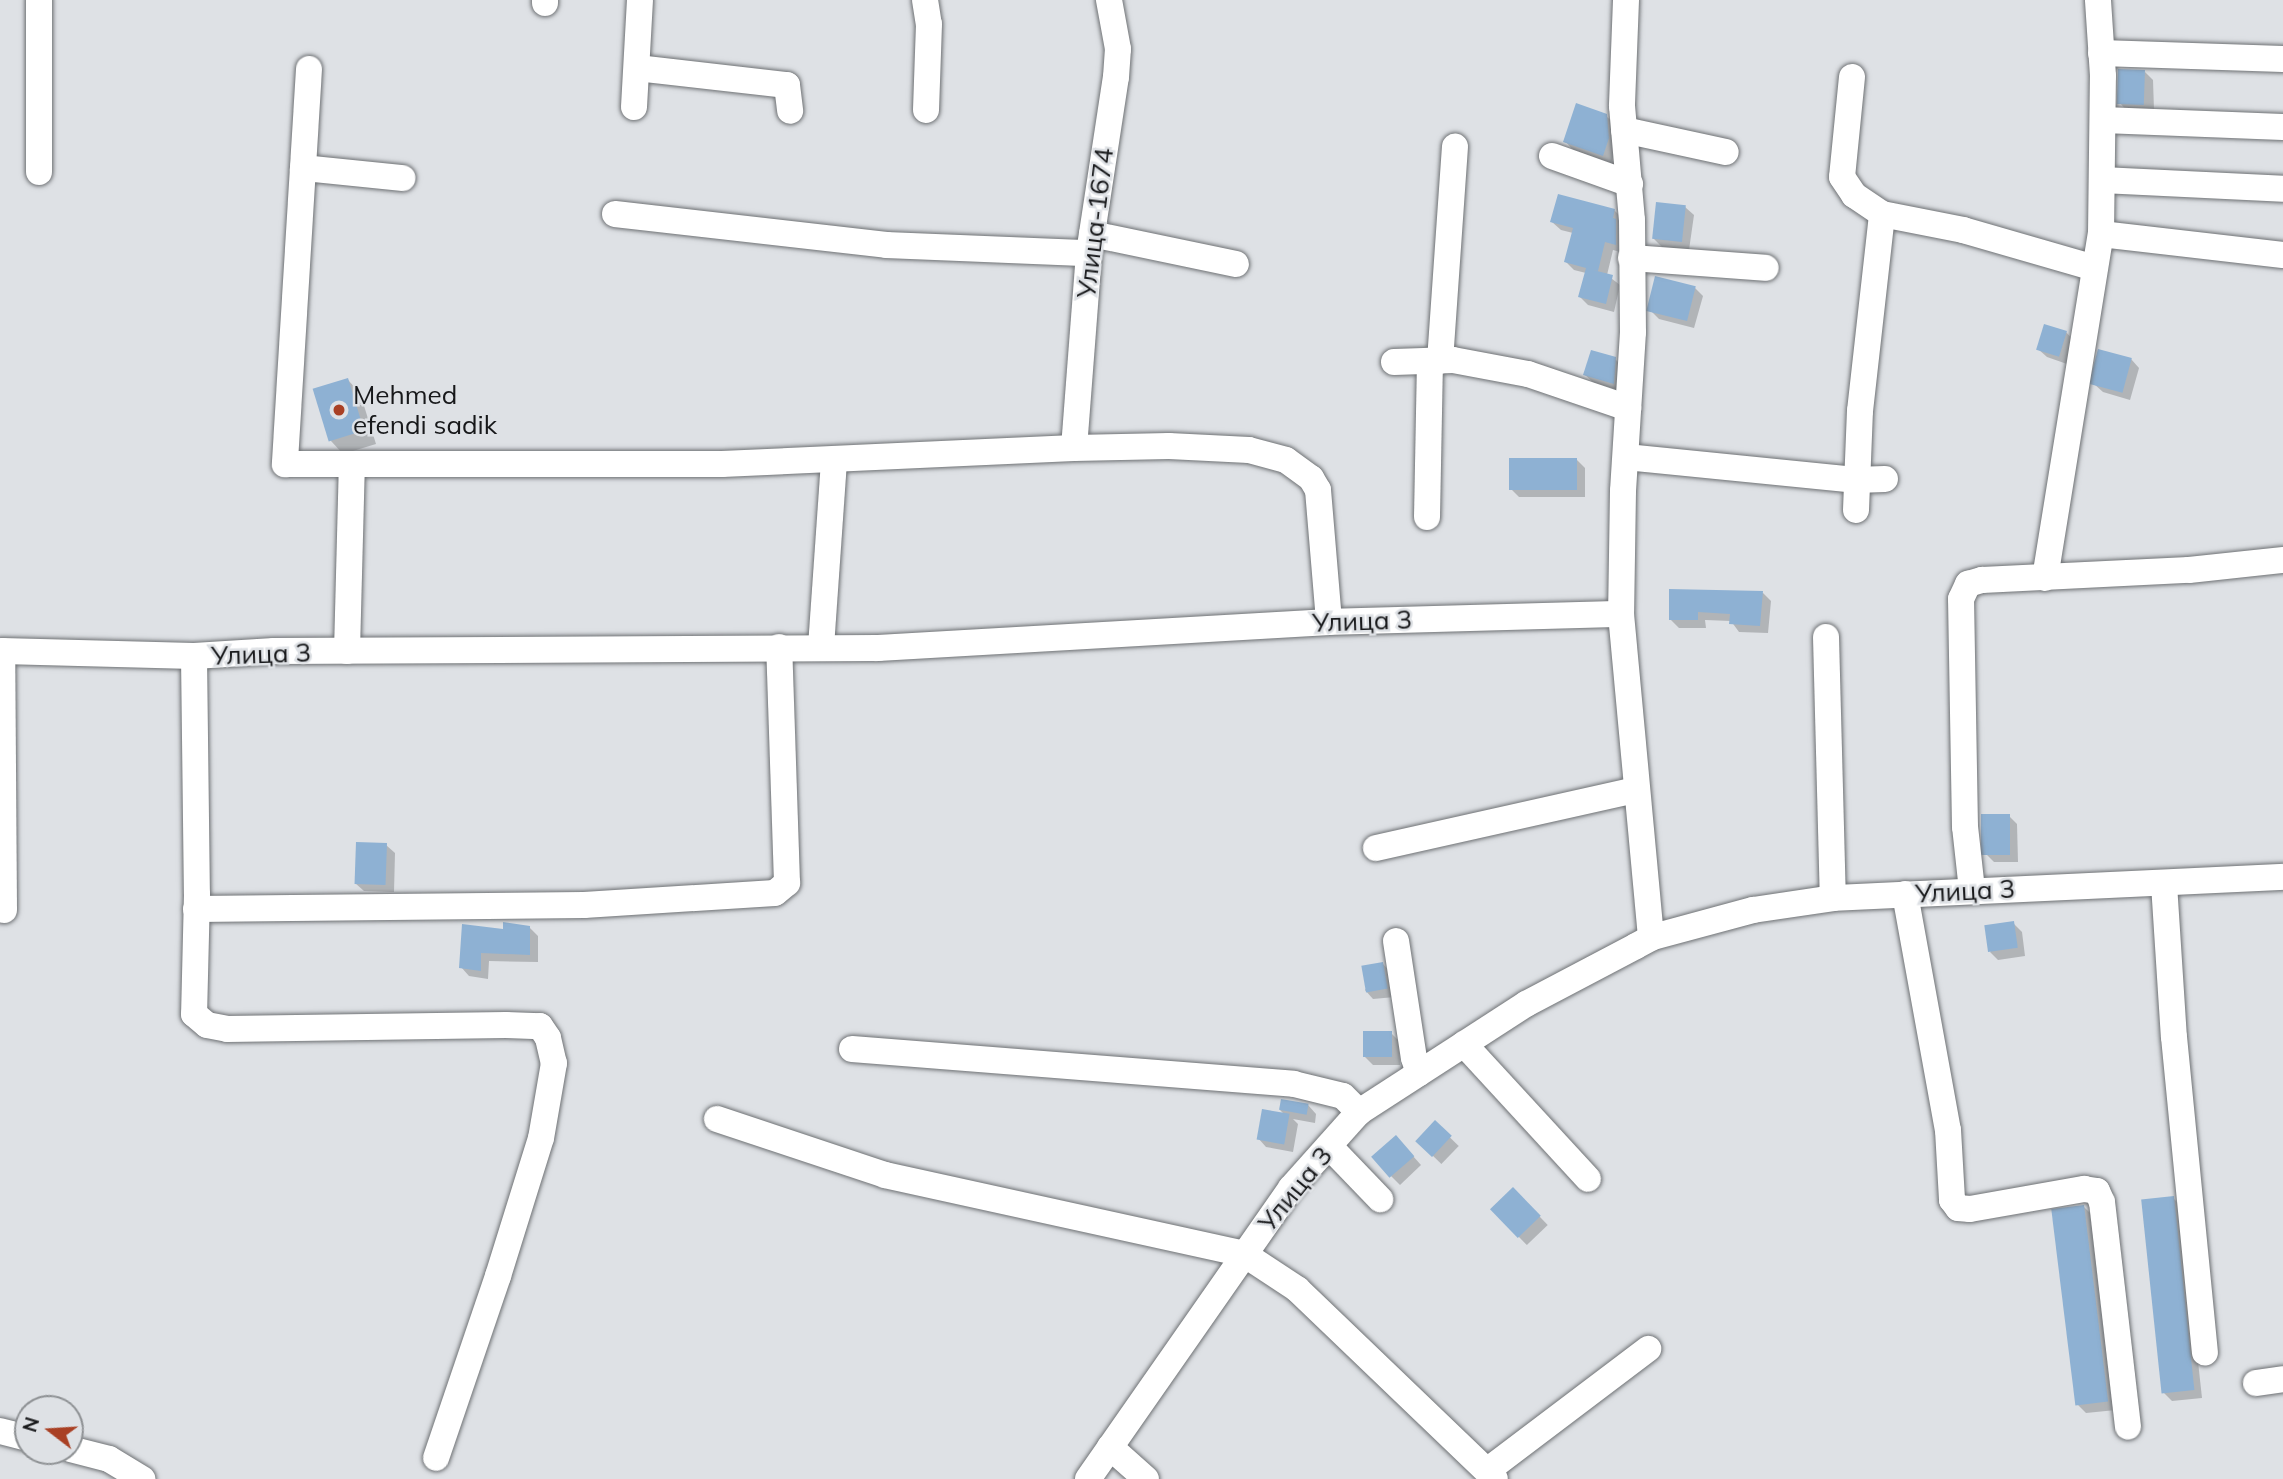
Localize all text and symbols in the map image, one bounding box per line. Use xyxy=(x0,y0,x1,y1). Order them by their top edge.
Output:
street label: Улица-1674 xyxy=(1070,146,1120,300)
place label: Mehmed efendi sadik xyxy=(353,379,497,440)
marker: Mehmed efendi sadik xyxy=(331,402,347,418)
street label: Улица 3 xyxy=(1311,604,1413,638)
street label: Улица 3 xyxy=(210,637,312,671)
street label: Улица 3 xyxy=(1914,873,2016,909)
street label: Улица 3 xyxy=(1251,1140,1339,1238)
north arrow xyxy=(14,1395,84,1465)
text: N xyxy=(17,1414,44,1435)

